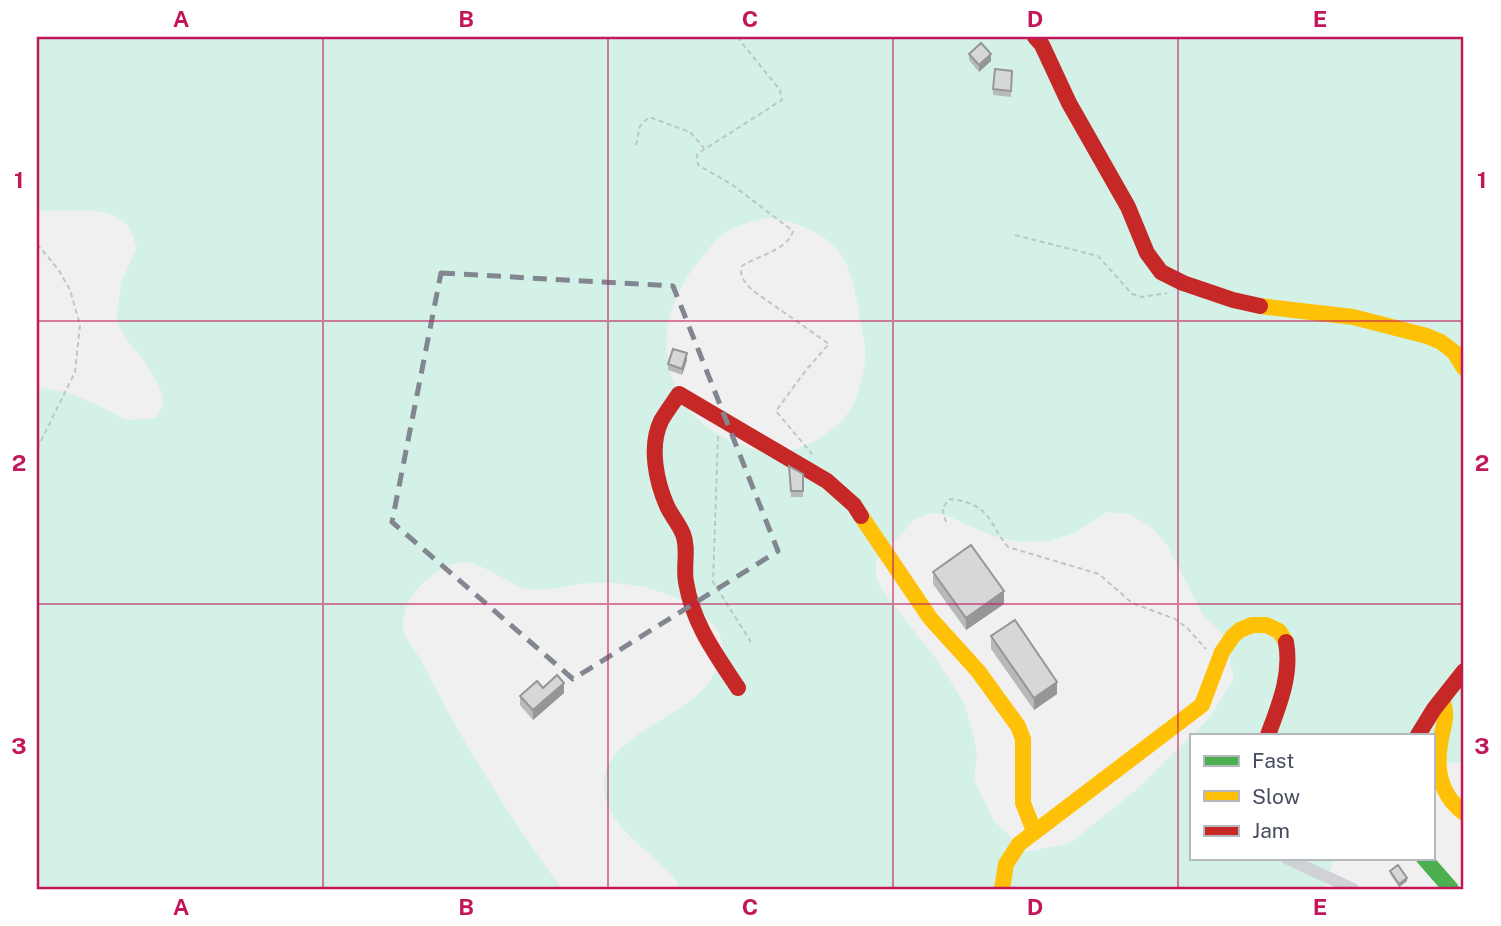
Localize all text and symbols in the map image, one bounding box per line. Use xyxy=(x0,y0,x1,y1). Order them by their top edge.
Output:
text: A xyxy=(173,5,190,32)
text: B xyxy=(458,5,474,32)
text: C xyxy=(742,5,758,32)
text: D xyxy=(1027,5,1043,32)
text: E xyxy=(1313,5,1327,32)
text: 1 xyxy=(14,166,24,193)
text: 1 xyxy=(1477,166,1487,193)
text: 2 xyxy=(12,449,26,476)
text: 2 xyxy=(1475,449,1489,476)
text: 3 xyxy=(11,732,27,759)
text: 3 xyxy=(1474,732,1490,759)
legend xyxy=(1190,734,1434,860)
text: Fast xyxy=(1252,748,1294,773)
text: Slow xyxy=(1252,784,1300,809)
text: Jam xyxy=(1252,818,1290,843)
text: A xyxy=(173,893,190,920)
text: B xyxy=(458,893,474,920)
text: C xyxy=(742,893,758,920)
text: D xyxy=(1027,893,1043,920)
text: E xyxy=(1313,893,1327,920)

